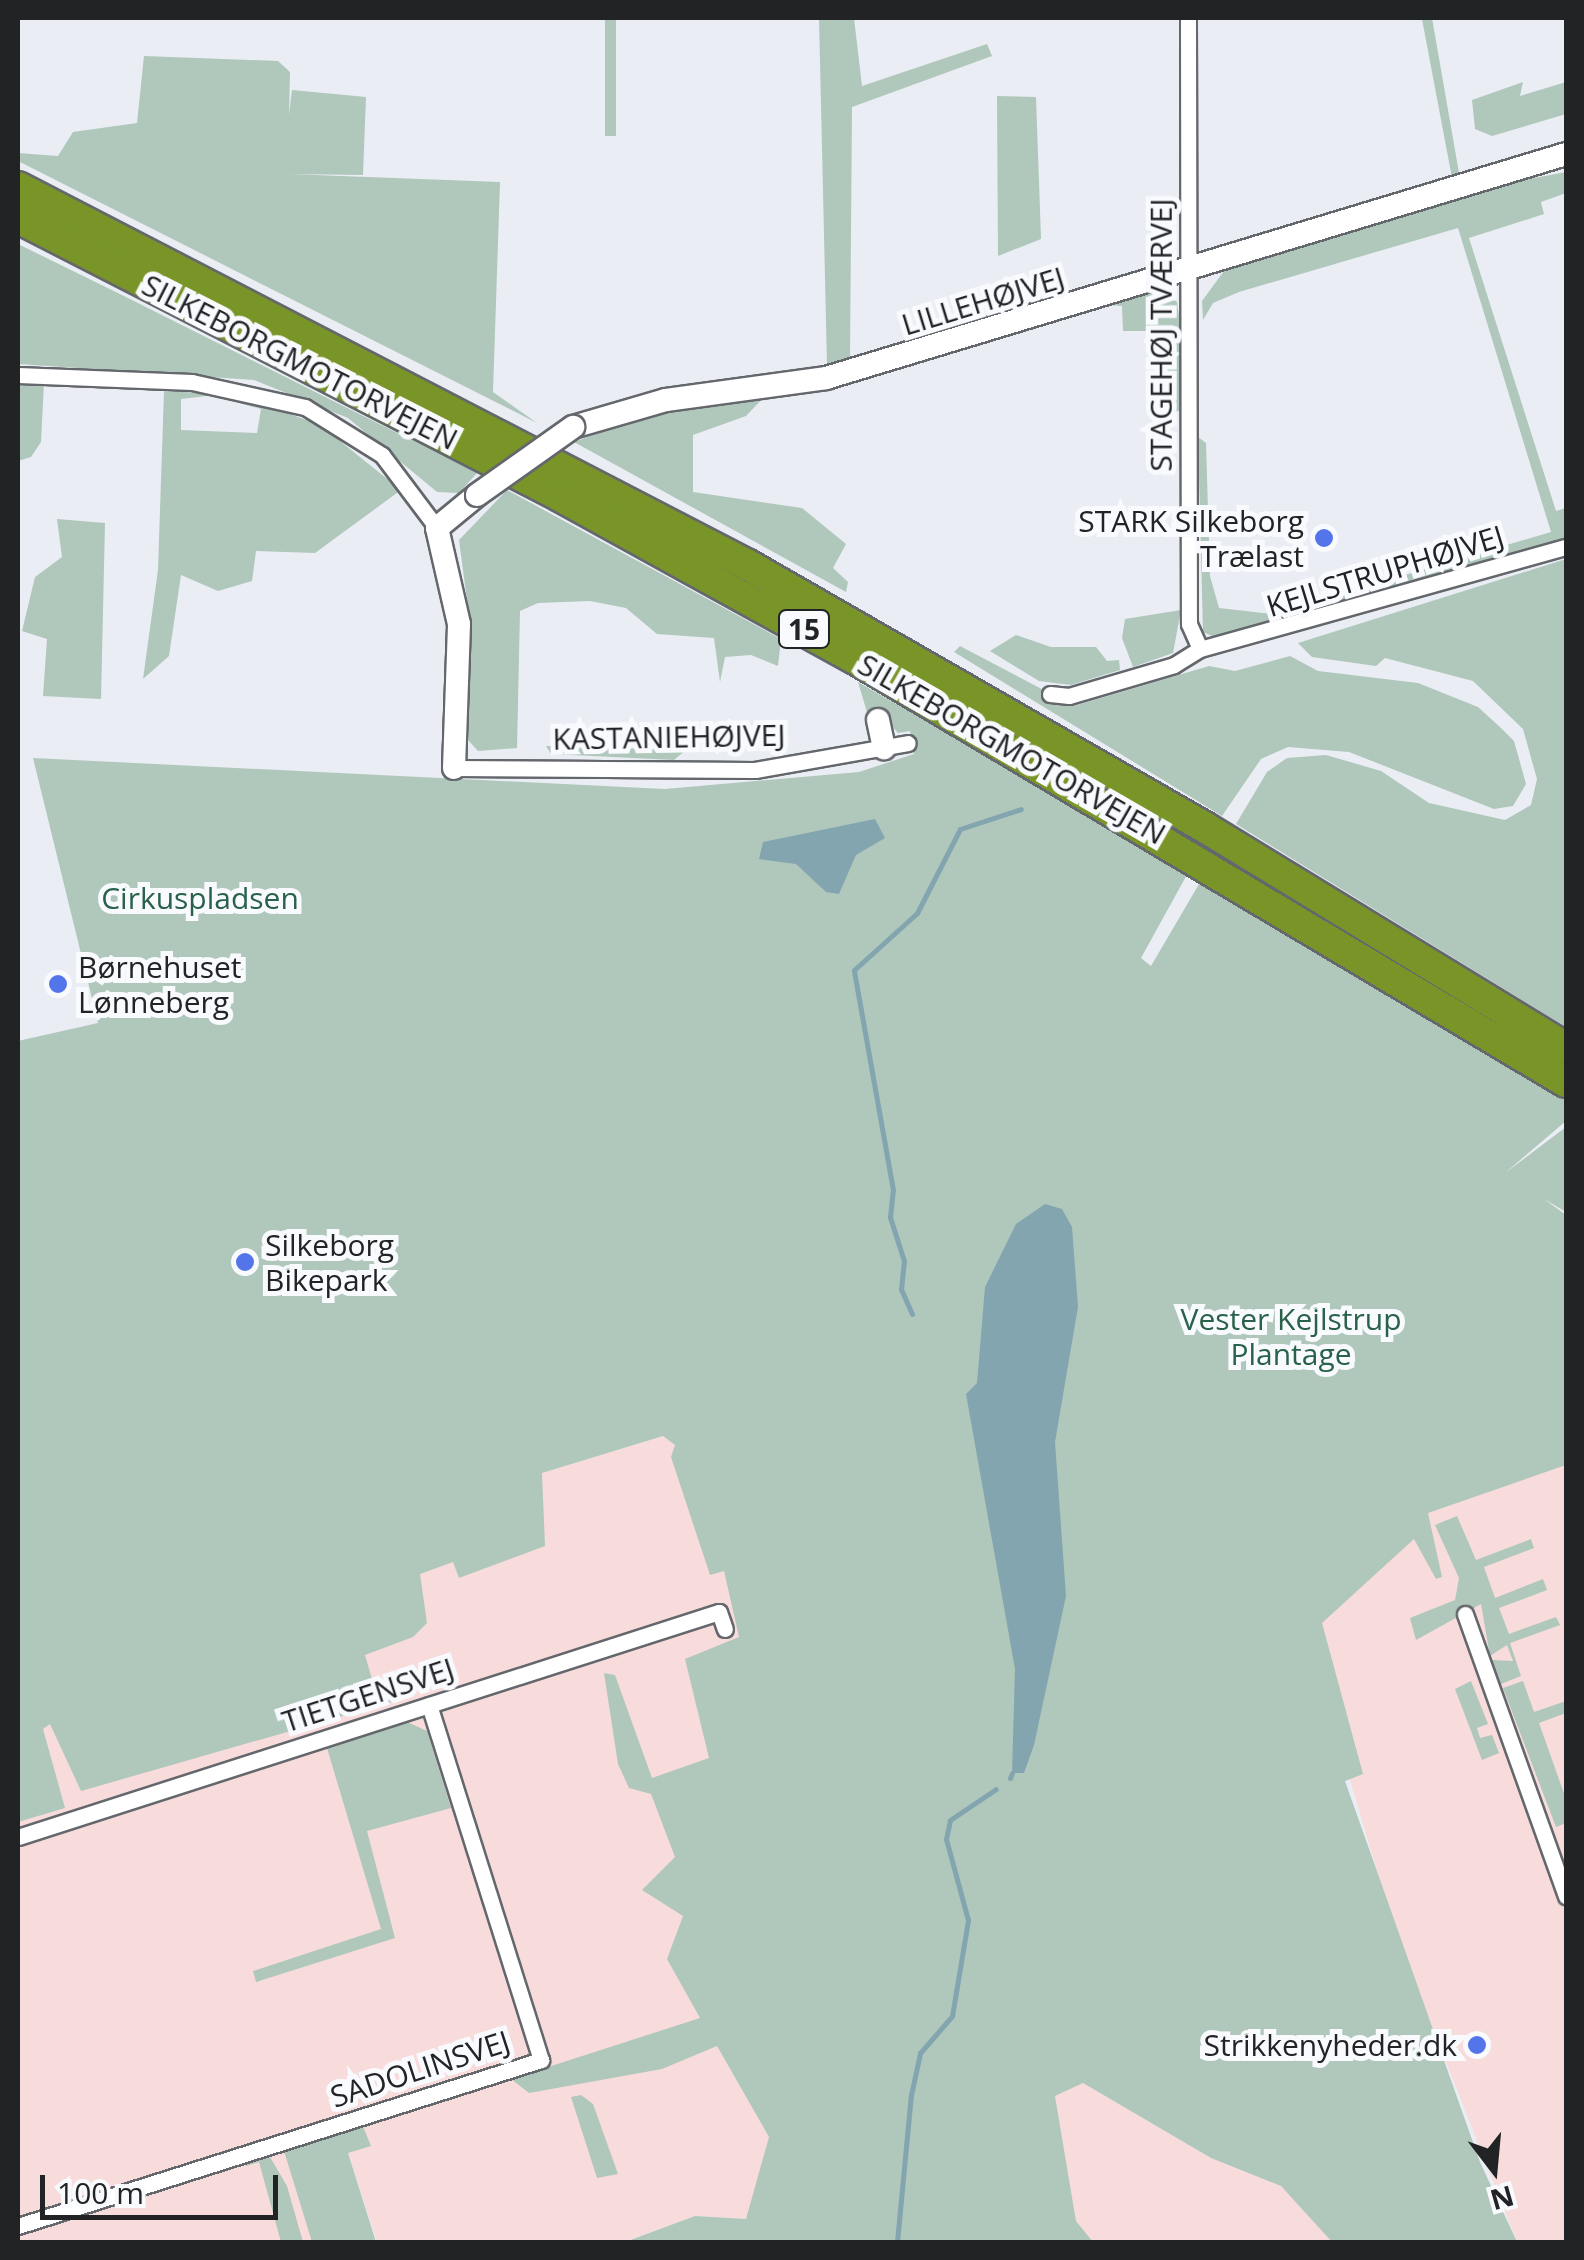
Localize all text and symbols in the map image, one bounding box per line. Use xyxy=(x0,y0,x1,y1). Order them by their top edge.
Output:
street label: STAGEHØJ TVÆRVEJ xyxy=(1143,198,1179,472)
street label: LILLEHØJVEJ xyxy=(897,259,1069,343)
street label: SILKEBORGMOTORVEJEN xyxy=(136,267,464,457)
place label: STARK Silkeborg Trælast xyxy=(1078,503,1304,574)
street label: KEJLSTRUPHØJVEJ xyxy=(1262,518,1508,624)
marker: STARK Silkeborg Trælast xyxy=(1313,527,1335,549)
road number: 15 xyxy=(776,606,832,652)
street label: SILKEBORGMOTORVEJEN xyxy=(852,646,1172,852)
street label: KASTANIEHØJVEJ xyxy=(552,717,786,757)
park label: Cirkuspladsen xyxy=(101,880,299,916)
place label: Børnehuset Lønneberg xyxy=(78,949,242,1020)
marker: Børnehuset Lønneberg xyxy=(47,973,69,995)
place label: Silkeborg Bikepark xyxy=(265,1227,394,1298)
marker: Silkeborg Bikepark xyxy=(234,1251,256,1273)
park label: Vester Kejlstrup Plantage xyxy=(1181,1301,1401,1372)
street label: TIETGENSVEJ xyxy=(278,1650,458,1740)
street label: SADOLINSVEJ xyxy=(326,2023,514,2115)
place label: Strikkenyheder.dk xyxy=(1204,2027,1457,2063)
marker: Strikkenyheder.dk xyxy=(1466,2034,1488,2056)
north arrow xyxy=(1444,2120,1544,2220)
scale bar xyxy=(45,2155,282,2217)
text: 100 m xyxy=(57,2172,144,2213)
text: N xyxy=(1486,2177,1518,2220)

